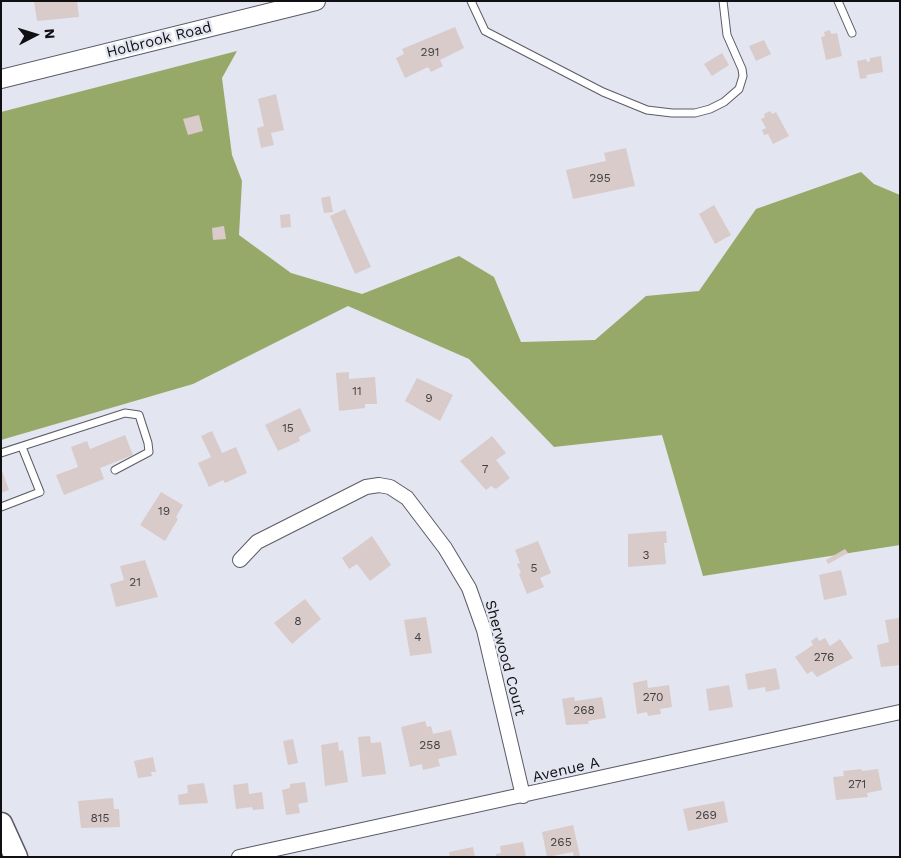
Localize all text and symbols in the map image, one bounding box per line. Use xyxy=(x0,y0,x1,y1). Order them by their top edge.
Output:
north arrow xyxy=(10,10,60,60)
street label: Holbrook Road xyxy=(104,18,214,62)
text: N xyxy=(42,28,58,40)
house number: 291 xyxy=(420,45,440,59)
house number: 295 xyxy=(589,171,611,185)
house number: 11 xyxy=(352,384,362,398)
house number: 9 xyxy=(425,391,433,405)
house number: 15 xyxy=(282,421,294,435)
house number: 7 xyxy=(482,462,488,476)
house number: 19 xyxy=(158,504,170,518)
house number: 3 xyxy=(643,548,649,562)
house number: 5 xyxy=(531,561,537,575)
house number: 21 xyxy=(129,575,141,589)
street label: Sherwood Court xyxy=(481,598,529,718)
house number: 8 xyxy=(294,614,302,628)
house number: 4 xyxy=(414,630,422,644)
house number: 276 xyxy=(814,650,834,664)
house number: 270 xyxy=(643,690,663,704)
house number: 268 xyxy=(573,703,595,717)
house number: 258 xyxy=(419,738,441,752)
street label: Avenue A xyxy=(531,754,601,786)
house number: 271 xyxy=(848,777,866,791)
house number: 269 xyxy=(695,808,717,822)
house number: 815 xyxy=(90,811,110,825)
house number: 265 xyxy=(550,835,572,849)

